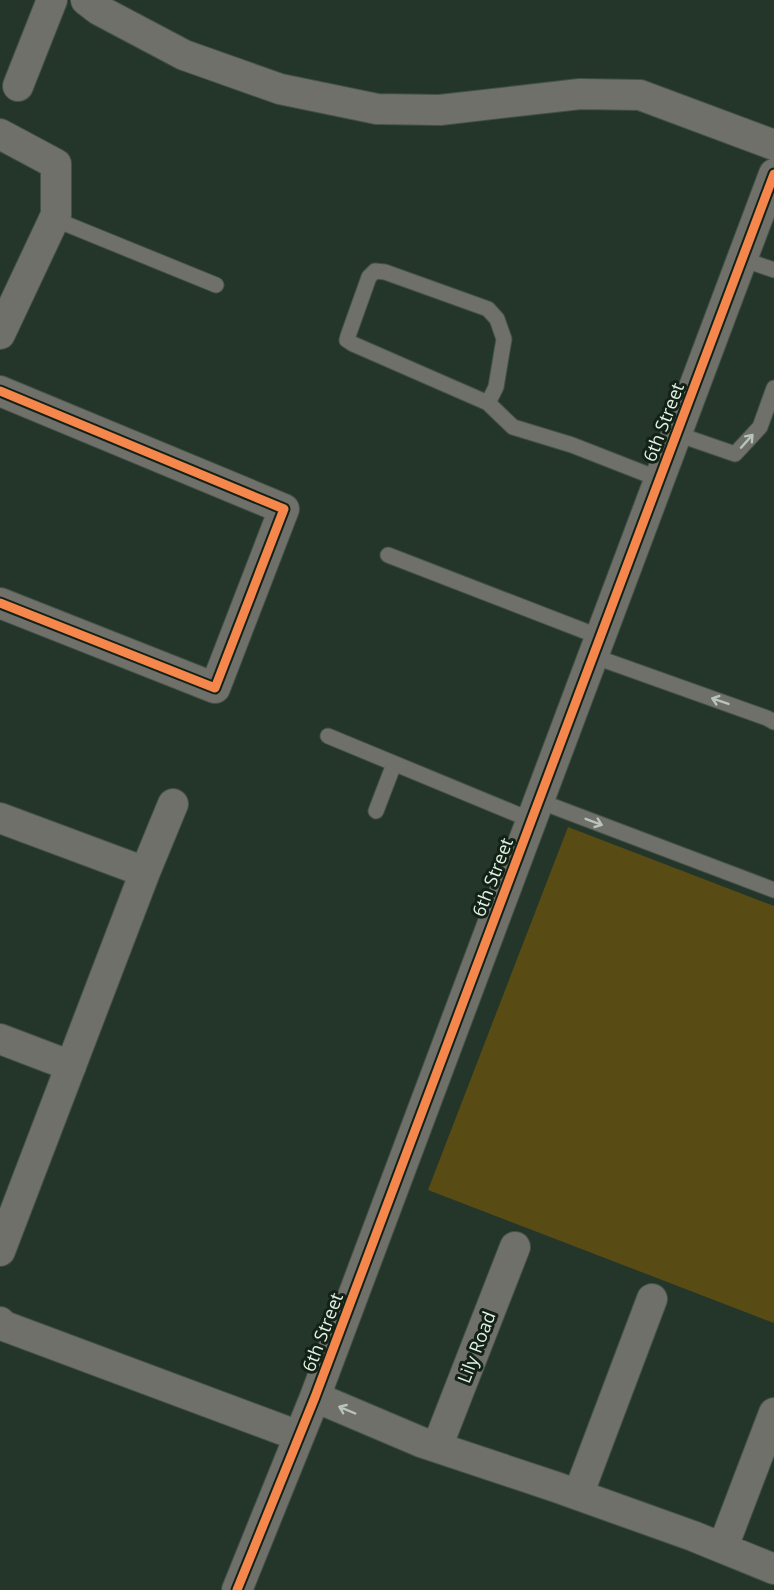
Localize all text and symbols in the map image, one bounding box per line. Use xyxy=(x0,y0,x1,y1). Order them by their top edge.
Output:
street label: 6th Street xyxy=(637,379,689,465)
one-way arrow xyxy=(740,434,754,449)
one-way arrow xyxy=(711,695,729,706)
one-way arrow xyxy=(584,817,603,828)
street label: 6th Street xyxy=(466,834,518,920)
street label: 6th Street xyxy=(296,1289,348,1375)
street label: Lily Road xyxy=(451,1308,501,1386)
one-way arrow xyxy=(338,1404,356,1416)

